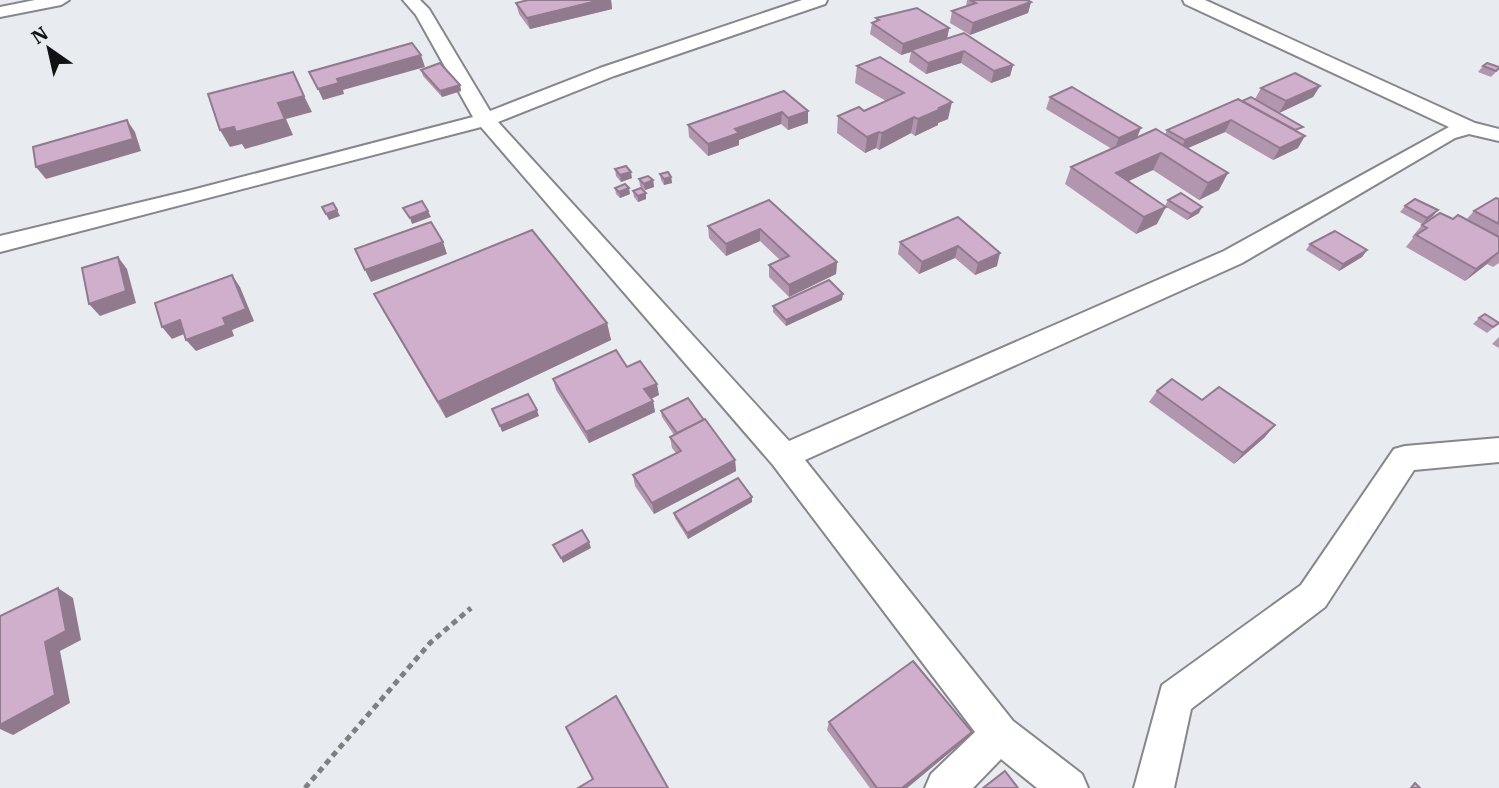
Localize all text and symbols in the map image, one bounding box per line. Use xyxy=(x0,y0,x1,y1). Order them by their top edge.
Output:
north arrow xyxy=(14,14,84,84)
text: N xyxy=(27,21,52,49)

